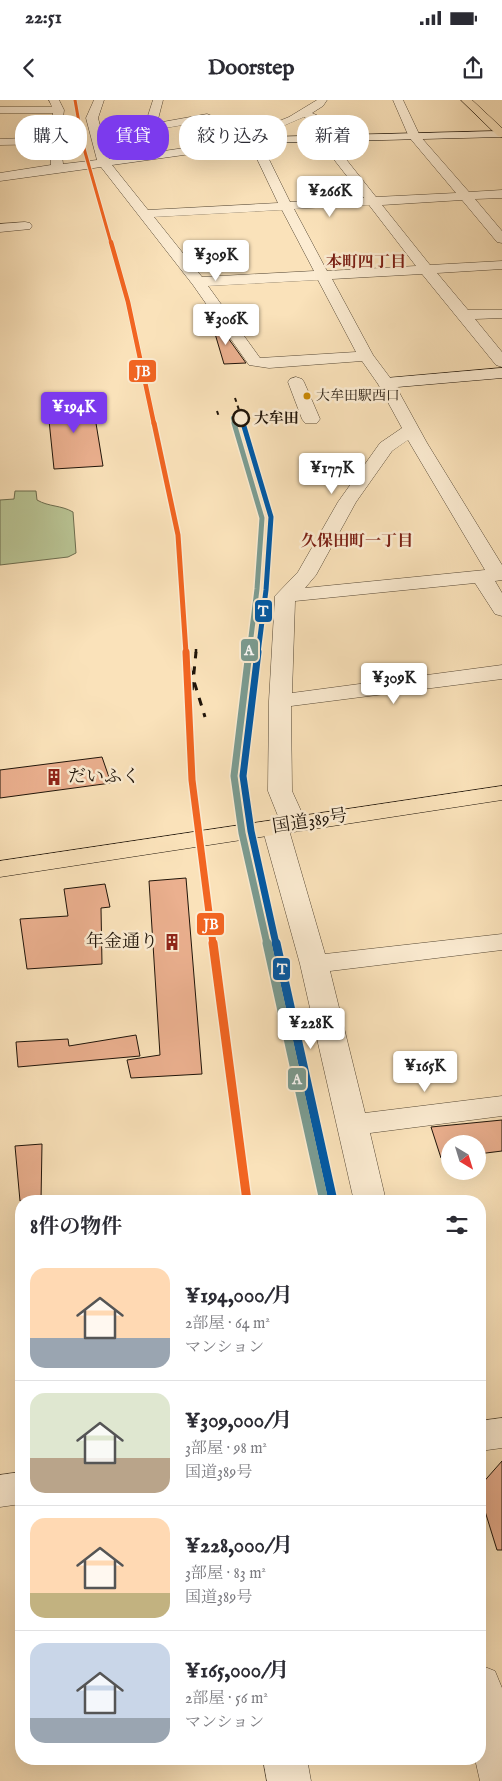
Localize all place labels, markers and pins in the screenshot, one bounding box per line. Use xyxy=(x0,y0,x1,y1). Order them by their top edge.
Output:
pin: ¥266K xyxy=(295,176,365,218)
pin: ¥309K xyxy=(181,240,251,282)
pin: ¥306K xyxy=(191,304,261,346)
place label: 大牟田駅西口 xyxy=(316,387,400,405)
marker: 大牟田駅西口 xyxy=(302,391,312,401)
pin: ¥194K xyxy=(39,392,109,434)
marker: 大牟田 xyxy=(232,409,250,427)
place label: 大牟田 xyxy=(254,409,299,428)
pin: ¥177K xyxy=(297,452,367,495)
pin: ¥309K xyxy=(359,662,429,705)
place label: だいふく xyxy=(68,766,140,789)
building icon: だいふく xyxy=(44,767,64,787)
place label: 年金通り xyxy=(86,931,158,954)
building icon: 年金通り xyxy=(162,932,182,952)
pin: ¥228K xyxy=(276,1008,346,1050)
pin: ¥165K xyxy=(390,1050,460,1093)

